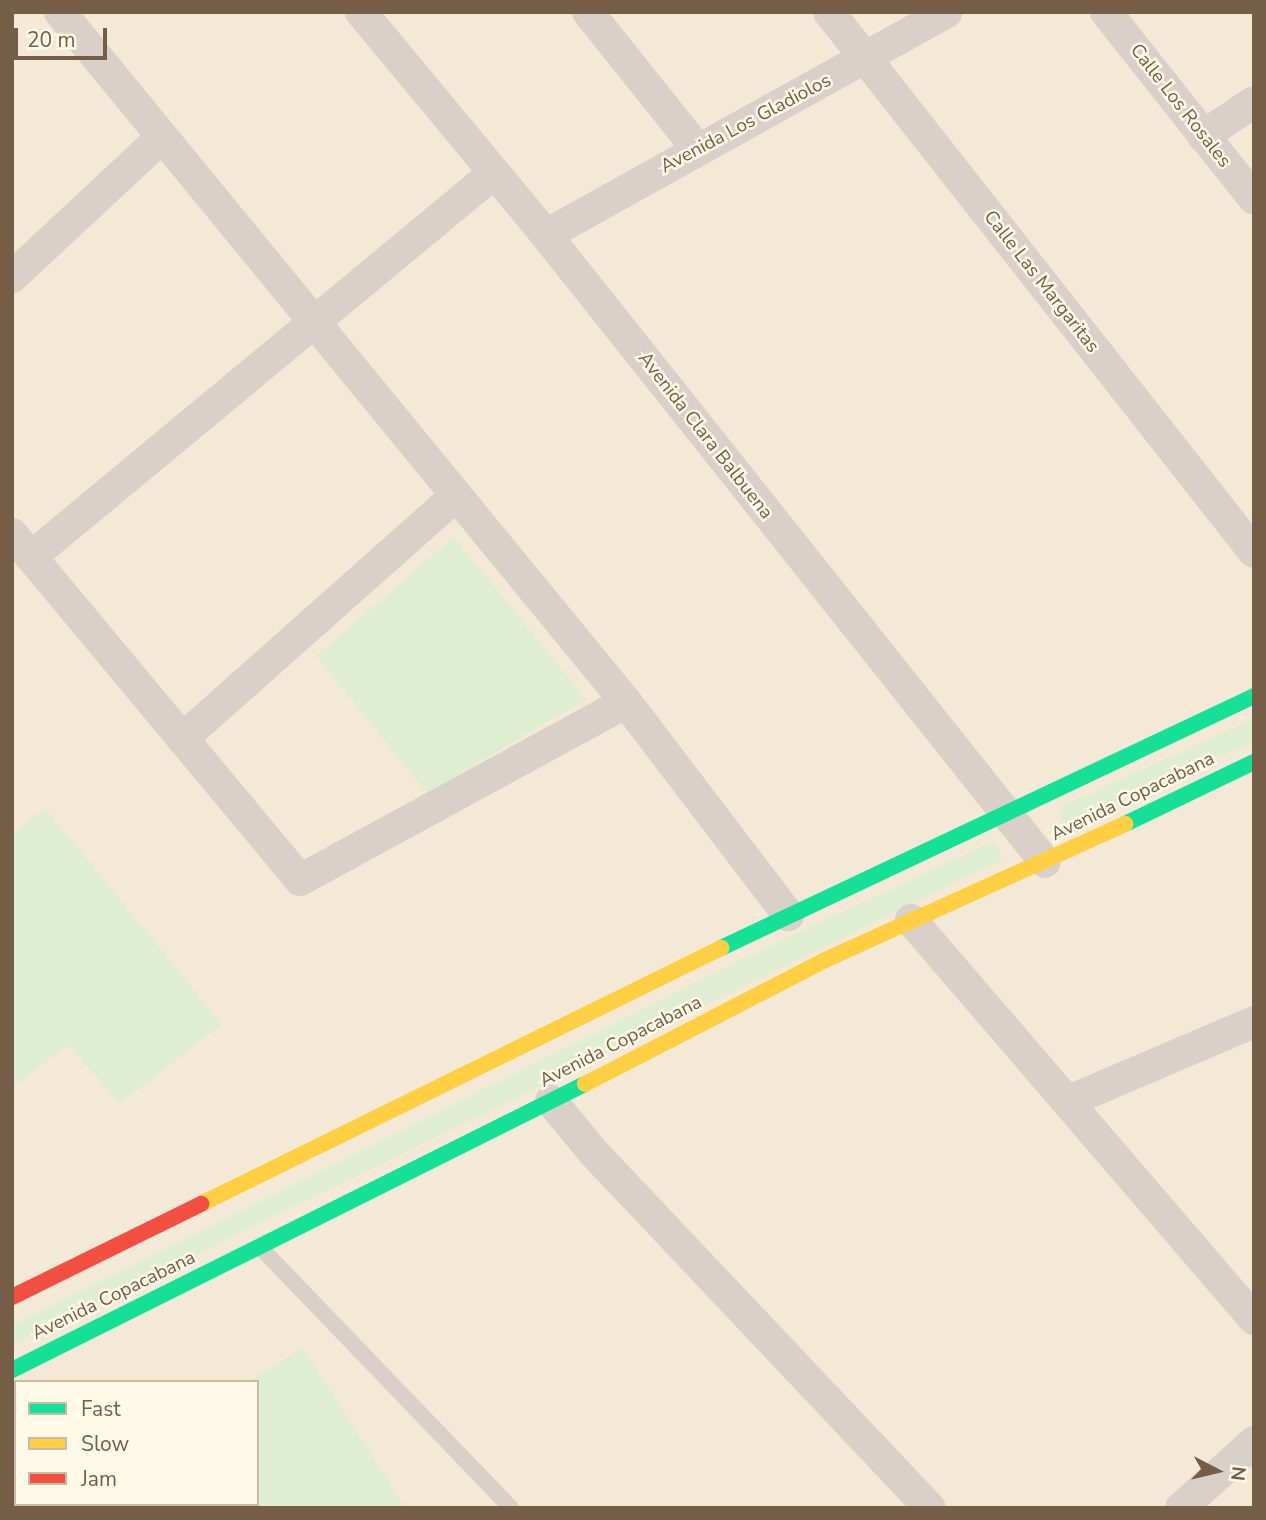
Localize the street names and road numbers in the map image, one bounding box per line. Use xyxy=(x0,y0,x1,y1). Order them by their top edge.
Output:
street label: Calle Los Rosales xyxy=(1125,40,1235,172)
street label: Avenida Los Gladiolos xyxy=(657,69,835,179)
street label: Calle Las Margaritas xyxy=(978,206,1104,358)
street label: Avenida Clara Balbuena xyxy=(633,348,777,524)
street label: Avenida Copacabana xyxy=(1048,748,1218,846)
street label: Avenida Copacabana xyxy=(536,991,706,1093)
street label: Avenida Copacabana xyxy=(29,1247,199,1345)

